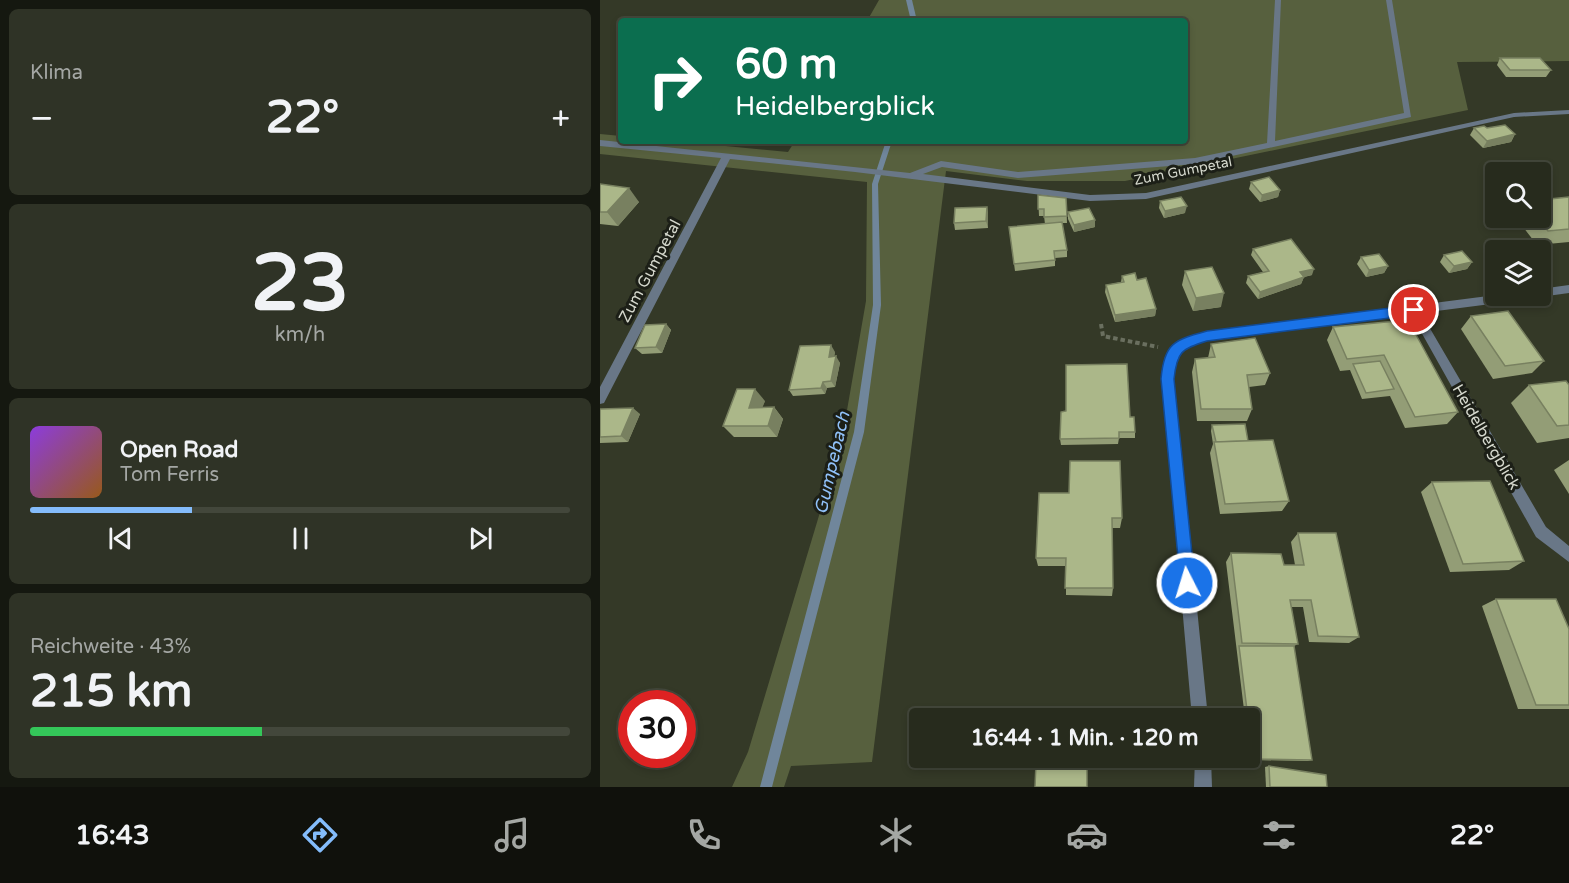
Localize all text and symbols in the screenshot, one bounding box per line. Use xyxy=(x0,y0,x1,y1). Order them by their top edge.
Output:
text: 60 m xyxy=(735,39,837,90)
icon: right xyxy=(636,42,714,120)
text: Klima xyxy=(30,61,83,85)
text: Heidelbergblick xyxy=(735,90,935,123)
text: 22° xyxy=(266,91,339,145)
text: − xyxy=(30,99,54,138)
text: + xyxy=(551,99,570,138)
street label: Zum Gumpetal xyxy=(1133,153,1233,189)
map controls xyxy=(1485,162,1551,306)
button: search xyxy=(1485,162,1551,228)
street label: Zum Gumpetal xyxy=(615,216,685,326)
text: 23 xyxy=(251,237,349,331)
button: layers xyxy=(1485,240,1551,306)
pin xyxy=(1388,284,1439,335)
icon: arrive xyxy=(1397,293,1430,326)
text: km/h xyxy=(275,323,325,347)
street label: Heidelbergblick xyxy=(1448,381,1524,494)
water label: Gumpebach xyxy=(810,409,855,516)
text: Open Road xyxy=(120,437,238,463)
text: Tom Ferris xyxy=(120,463,219,487)
icon: previous xyxy=(104,522,137,555)
icon: pause xyxy=(284,522,317,555)
icon: next xyxy=(464,522,497,555)
position arrow xyxy=(1155,551,1219,615)
text: Reichweite · 43% xyxy=(30,635,191,659)
text: 215 km xyxy=(30,665,192,719)
speed limit sign: 30 xyxy=(618,690,696,768)
text: 16:44 · 1 Min. · 120 m xyxy=(971,725,1198,751)
icon: directions xyxy=(299,814,341,856)
icon: music xyxy=(491,814,533,856)
icon: phone xyxy=(683,814,725,856)
icon: climate xyxy=(875,814,917,856)
icon: car xyxy=(1066,814,1108,856)
icon: filters xyxy=(1258,814,1300,856)
text: 16:43 xyxy=(75,819,150,852)
text: 22° xyxy=(1450,819,1494,852)

